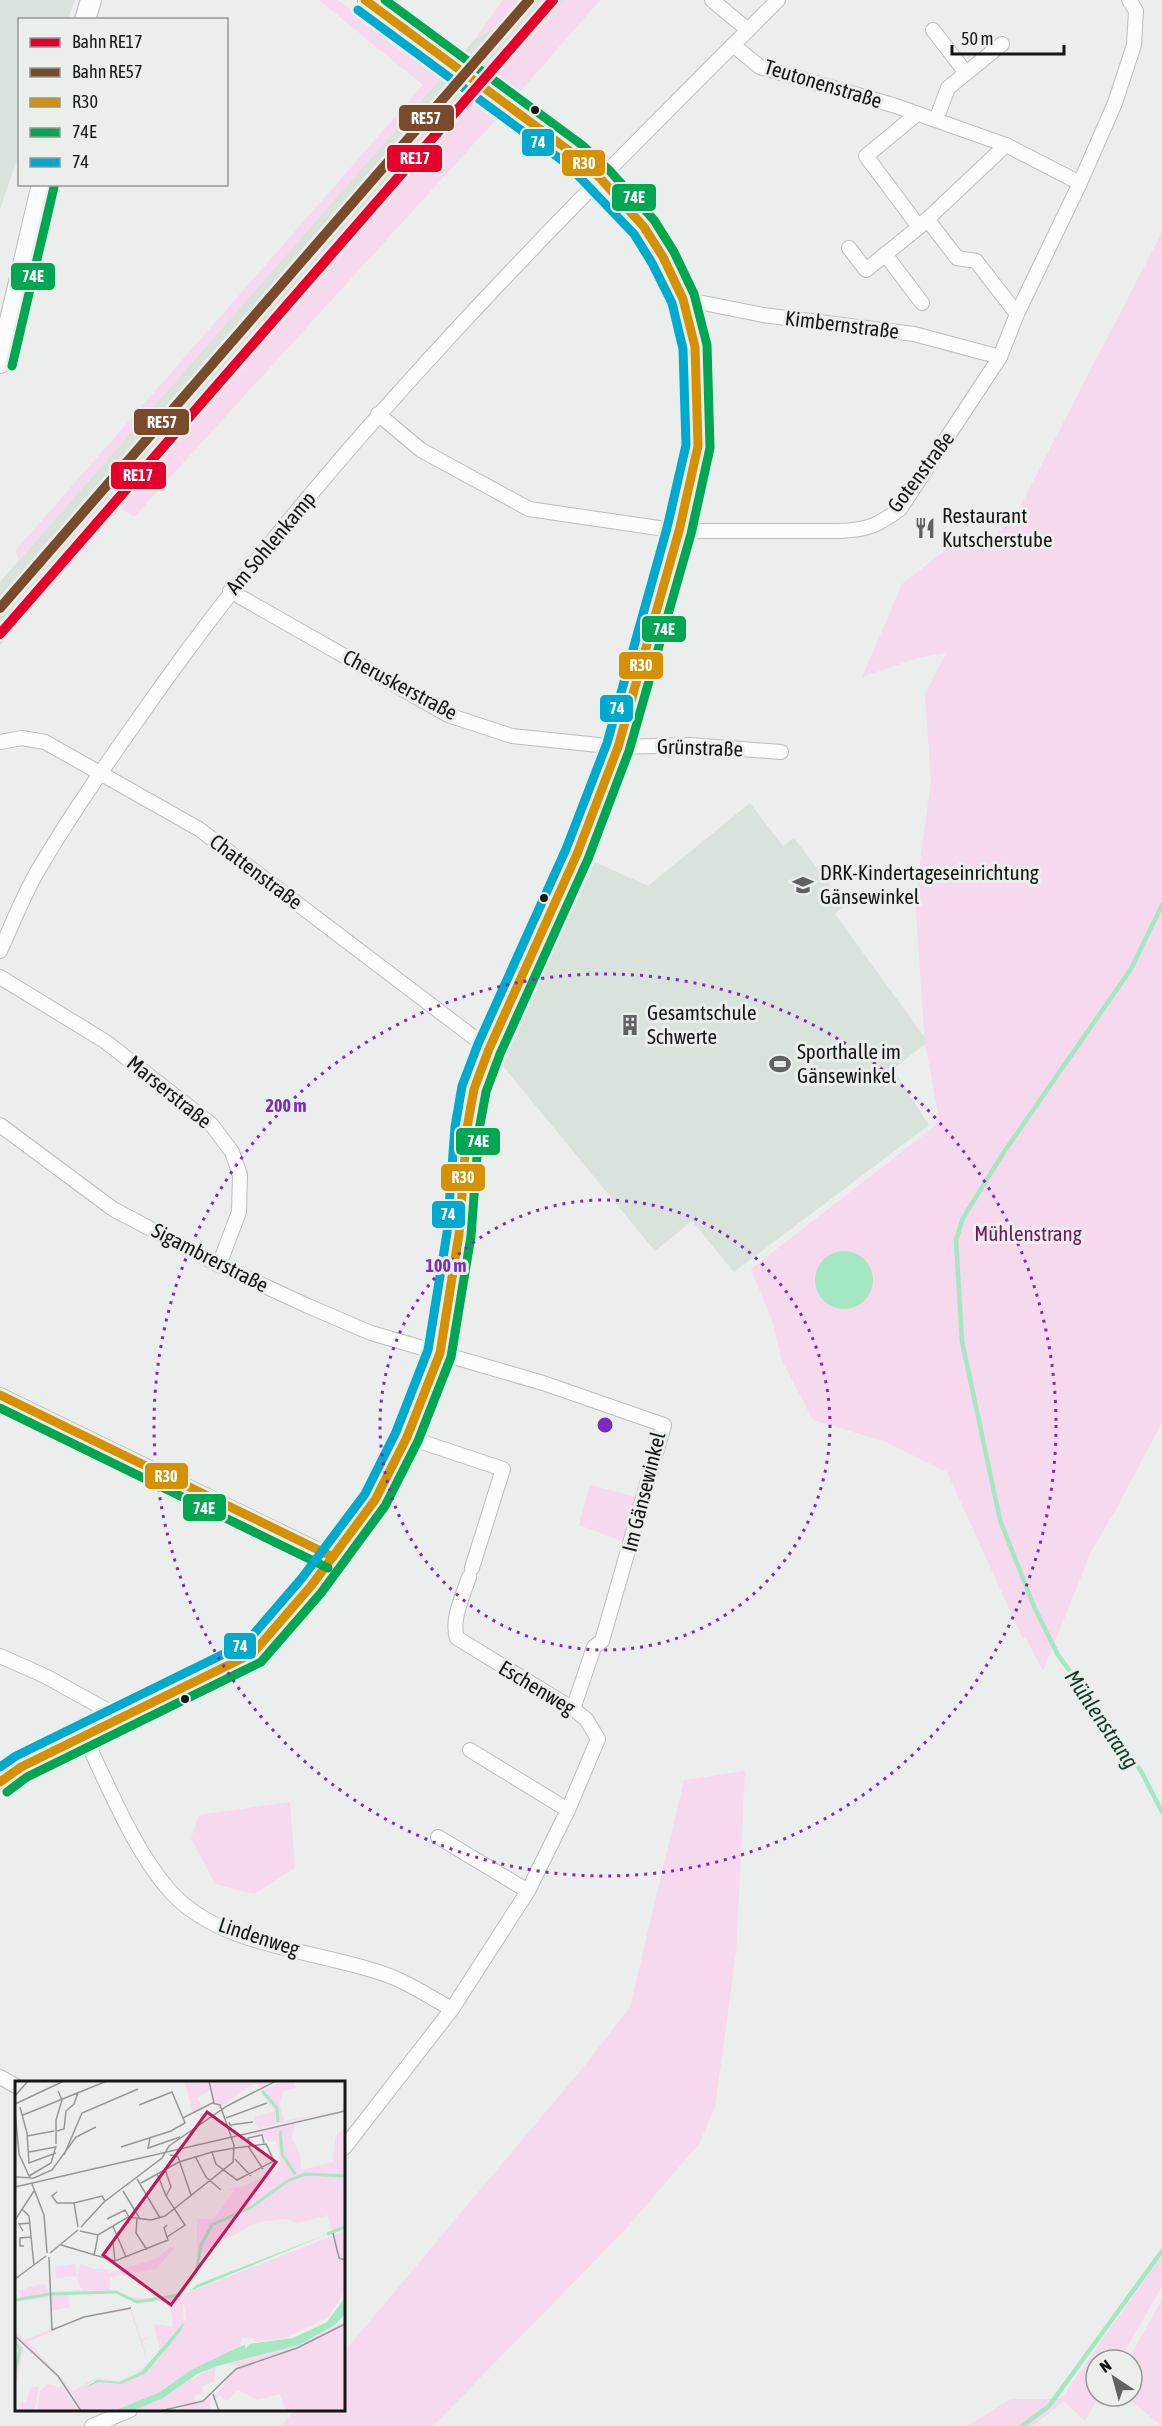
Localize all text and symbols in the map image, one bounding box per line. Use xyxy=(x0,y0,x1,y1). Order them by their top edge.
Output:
legend xyxy=(18,18,228,186)
scale bar xyxy=(952,18,1064,56)
text: 50 m xyxy=(961,28,993,49)
text: Bahn RE17 xyxy=(72,31,142,52)
street label: Teutonenstraße xyxy=(762,54,885,112)
text: Bahn RE57 xyxy=(72,61,142,82)
text: R30 xyxy=(72,91,98,112)
line badge: RE57 xyxy=(398,104,455,132)
unlabelled marker xyxy=(529,104,541,116)
text: RE57 xyxy=(411,109,441,127)
text: 74E xyxy=(72,121,97,142)
line badge: 74 xyxy=(521,128,555,157)
text: 74 xyxy=(530,133,546,151)
line badge: RE17 xyxy=(386,144,443,173)
text: RE17 xyxy=(400,149,430,167)
line badge: R30 xyxy=(561,149,606,177)
text: 74 xyxy=(72,151,89,172)
text: R30 xyxy=(572,154,596,172)
line badge: 74E xyxy=(611,183,657,212)
text: 74E xyxy=(623,188,645,206)
line badge: 74E xyxy=(10,262,56,291)
text: 74E xyxy=(22,267,44,285)
street label: Kimbernstraße xyxy=(784,305,900,343)
line badge: RE57 xyxy=(133,408,190,436)
text: RE57 xyxy=(147,413,177,431)
street label: Gotenstraße xyxy=(882,426,958,517)
line badge: RE17 xyxy=(110,461,167,490)
text: RE17 xyxy=(123,466,153,484)
street label: Am Sohlenkamp xyxy=(220,486,320,598)
place label: Restaurant Kutscherstube xyxy=(942,503,1052,551)
restaurant icon: Restaurant Kutscherstube xyxy=(913,516,937,540)
line badge: 74E xyxy=(641,615,687,643)
text: 74E xyxy=(653,620,675,638)
street label: Cheruskerstraße xyxy=(339,644,462,724)
line badge: R30 xyxy=(618,651,664,680)
text: R30 xyxy=(629,656,653,674)
line badge: 74 xyxy=(599,694,634,723)
text: 74 xyxy=(609,699,625,717)
street label: Grünstraße xyxy=(657,734,743,760)
street label: Chattenstraße xyxy=(206,829,308,914)
place label: DRK-Kindertageseinrichtung Gänsewinkel xyxy=(820,860,1039,908)
school or university icon: DRK-Kindertageseinrichtung Gänsewinkel xyxy=(791,873,815,897)
unlabelled marker xyxy=(538,892,550,904)
place label: Gesamtschule Schwerte xyxy=(647,1000,756,1048)
building icon: Gesamtschule Schwerte xyxy=(618,1013,642,1037)
place label: Sporthalle im Gänsewinkel xyxy=(797,1039,901,1087)
street label: Marserstraße xyxy=(123,1050,217,1133)
sports icon: Sporthalle im Gänsewinkel xyxy=(768,1052,792,1076)
text: 200 m xyxy=(266,1095,306,1116)
line badge: 74E xyxy=(455,1127,501,1156)
text: 74E xyxy=(467,1132,489,1150)
line badge: R30 xyxy=(440,1163,486,1192)
text: R30 xyxy=(451,1168,475,1186)
line badge: 74 xyxy=(431,1200,466,1229)
text: 74 xyxy=(440,1205,456,1223)
street label: Sigambrerstraße xyxy=(148,1217,273,1297)
park label: Mühlenstrang xyxy=(974,1221,1082,1245)
text: 100 m xyxy=(426,1255,466,1276)
centre of rings xyxy=(595,1415,615,1435)
street label: Im Gänsewinkel xyxy=(617,1429,670,1554)
line badge: R30 xyxy=(144,1462,189,1490)
text: R30 xyxy=(154,1467,178,1485)
line badge: 74E xyxy=(182,1493,227,1522)
text: 74E xyxy=(193,1499,215,1517)
line badge: 74 xyxy=(223,1632,257,1660)
text: 74 xyxy=(232,1637,248,1655)
street label: Eschenweg xyxy=(495,1655,580,1719)
water label: Mühlenstrang xyxy=(1060,1665,1144,1773)
unlabelled marker xyxy=(179,1693,191,1705)
street label: Lindenweg xyxy=(216,1912,303,1960)
inset map xyxy=(15,2081,345,2411)
north arrow xyxy=(1084,2348,1144,2408)
text: N xyxy=(1096,2356,1114,2376)

